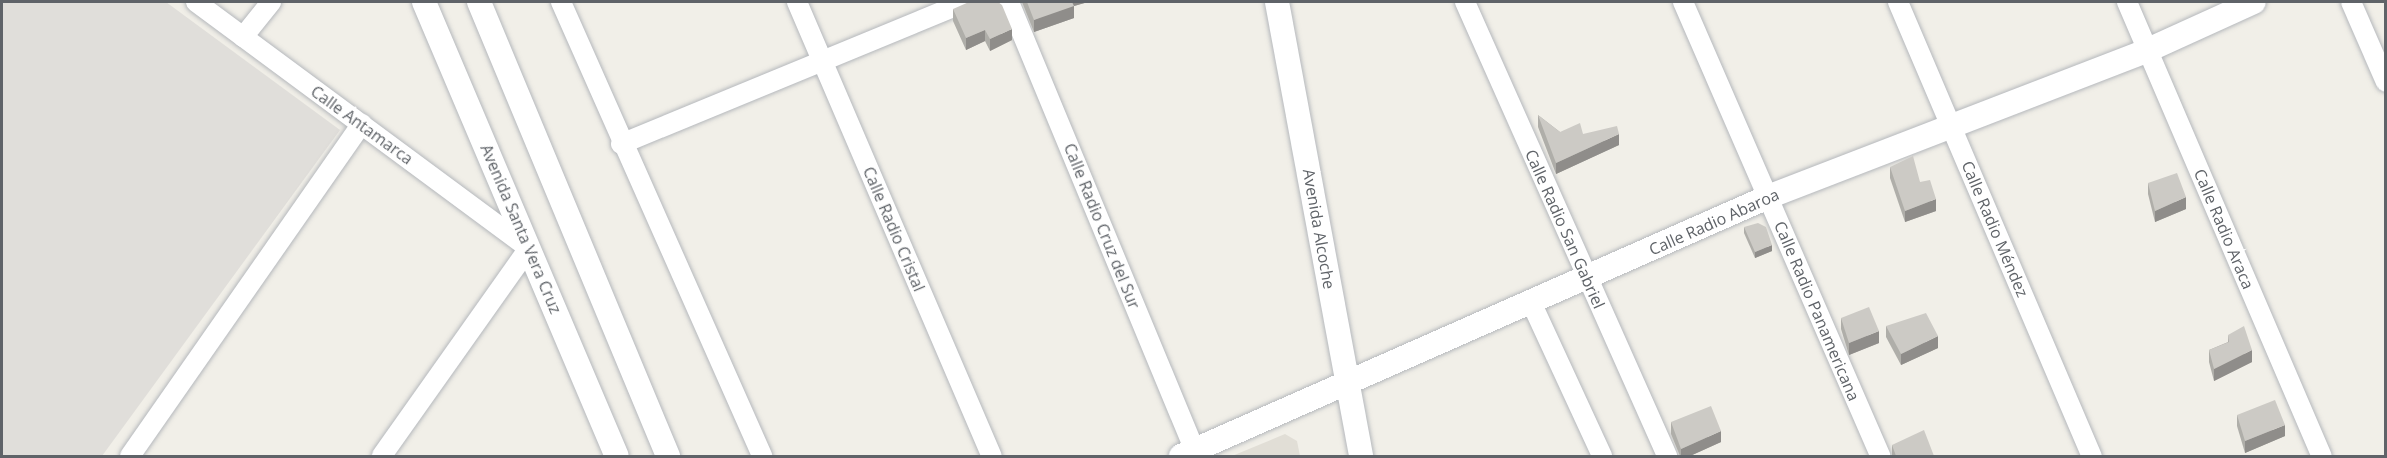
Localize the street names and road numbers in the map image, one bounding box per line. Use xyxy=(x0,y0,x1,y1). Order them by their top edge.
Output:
street label: Calle Antamarca xyxy=(307,82,417,168)
street label: Calle Radio Cruz del Sur xyxy=(1060,140,1144,312)
street label: Avenida Santa Vera Cruz xyxy=(477,141,565,317)
street label: Calle Radio San Gabriel xyxy=(1521,146,1609,312)
street label: Calle Radio Méndez xyxy=(1958,158,2032,300)
street label: Calle Radio Cristal xyxy=(859,164,929,294)
street label: Calle Radio Araca xyxy=(2190,166,2258,292)
street label: Avenida Alcoche xyxy=(1299,167,1339,291)
street label: Calle Radio Abaroa xyxy=(1646,185,1782,259)
street label: Calle Radio Panamericana xyxy=(1770,218,1864,404)

